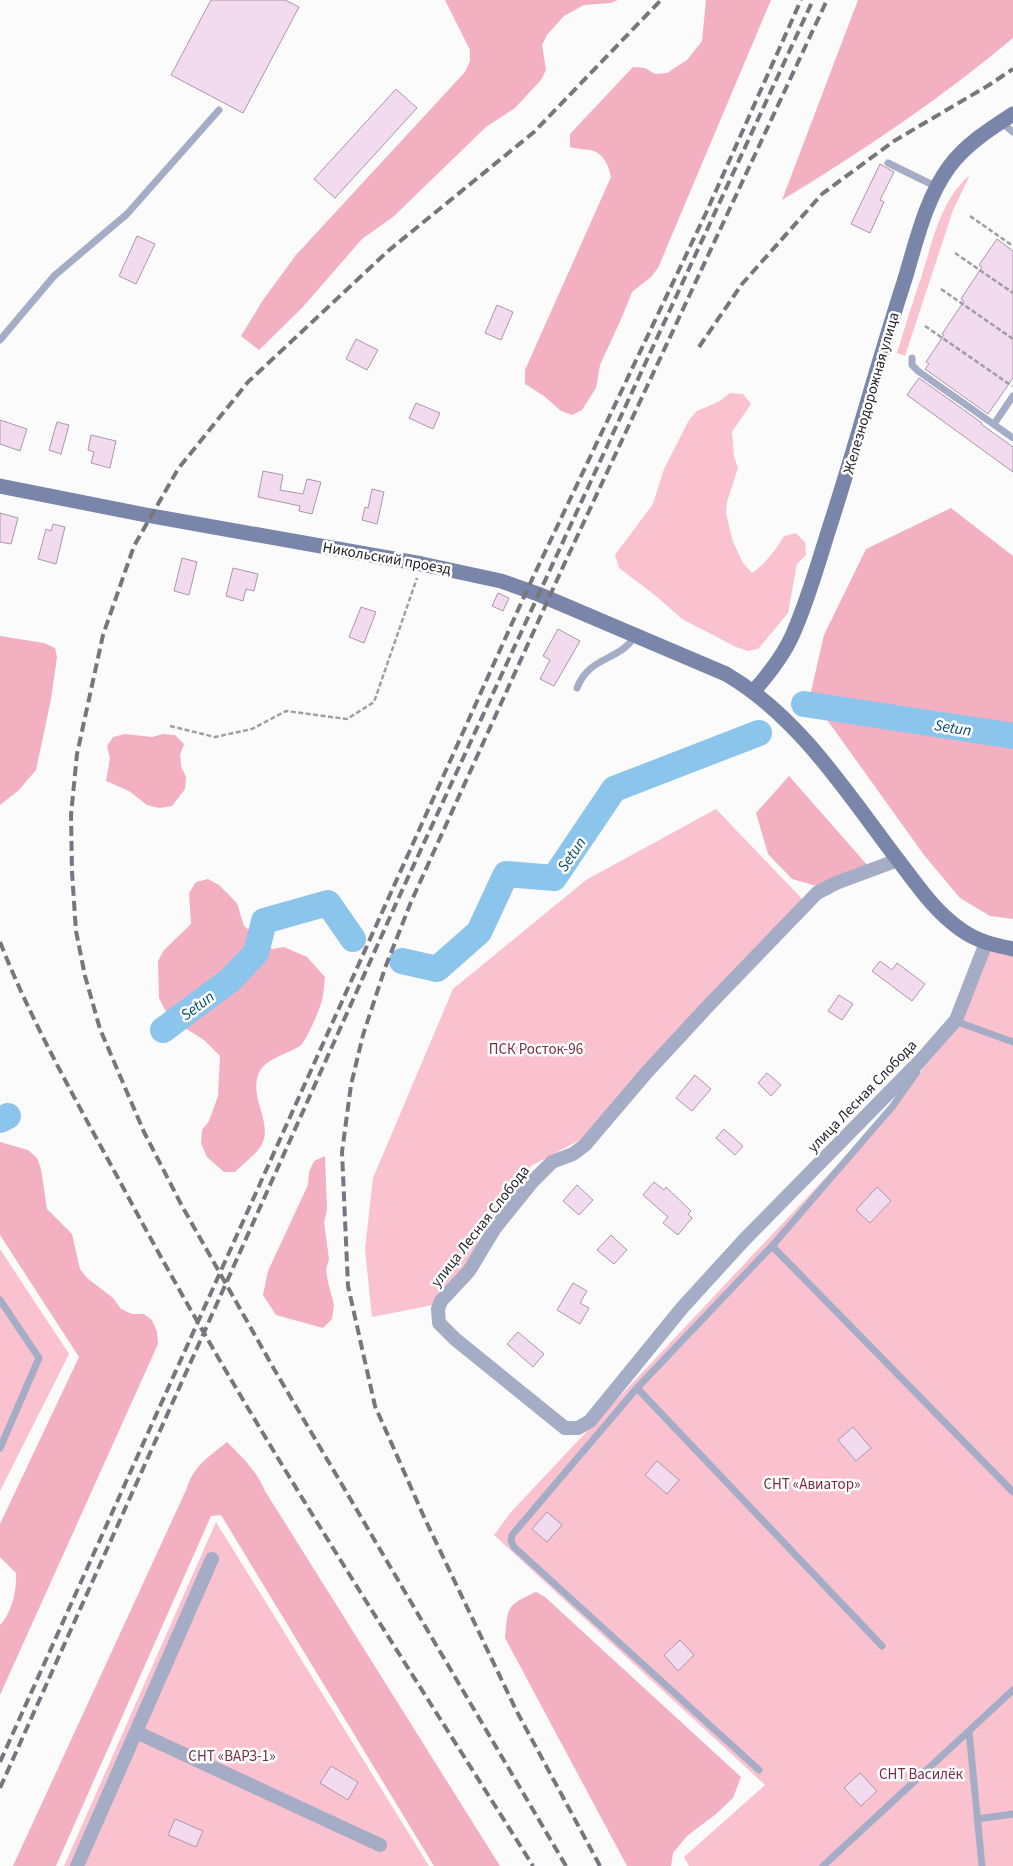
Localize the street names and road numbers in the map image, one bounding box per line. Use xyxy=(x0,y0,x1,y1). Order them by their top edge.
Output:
street label: Железнодорожная улица xyxy=(838,310,905,477)
street label: Никольский проезд xyxy=(321,537,453,580)
street label: улица Лесная Слобода xyxy=(803,1035,922,1157)
street label: улица Лесная Слобода xyxy=(426,1161,535,1292)

